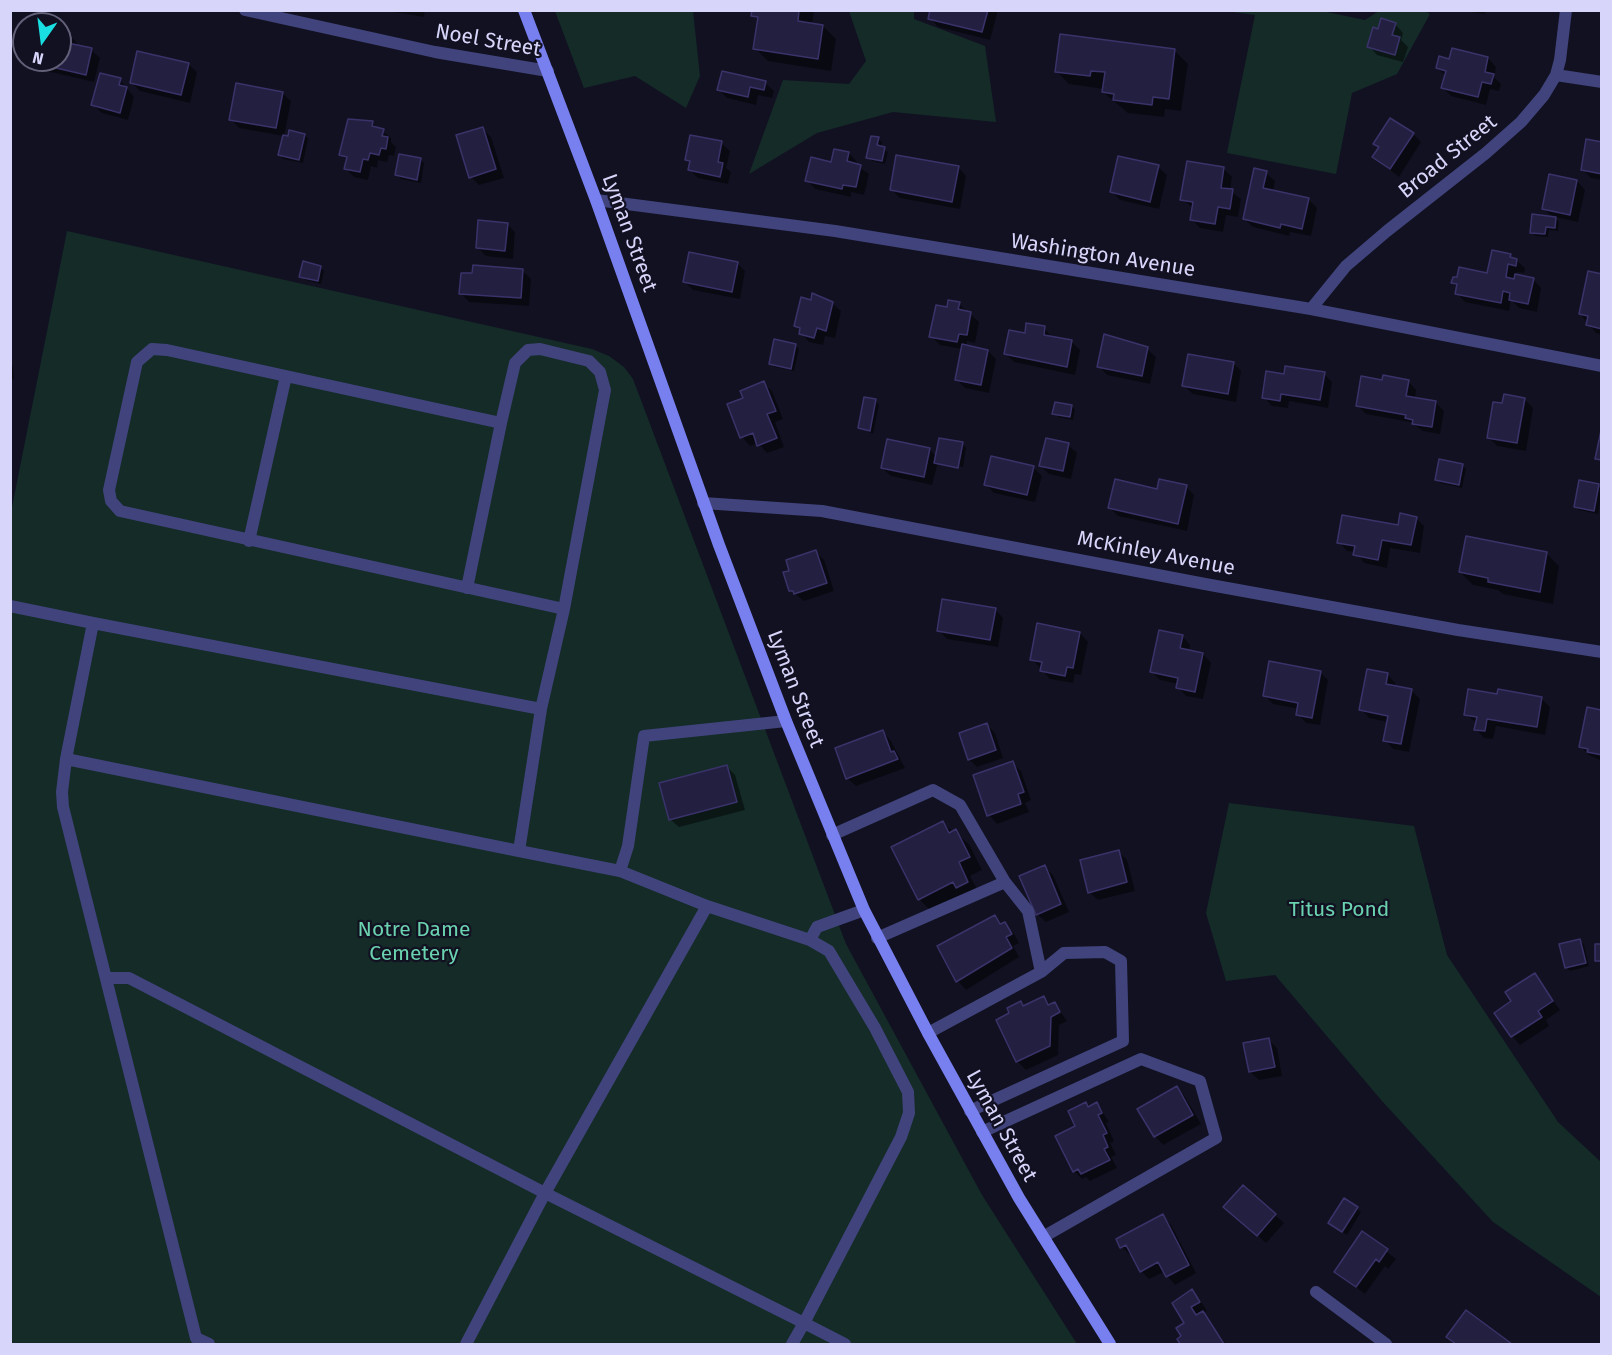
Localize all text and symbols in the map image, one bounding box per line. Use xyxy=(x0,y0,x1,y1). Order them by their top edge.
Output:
north arrow xyxy=(12,12,72,72)
street label: Noel Street xyxy=(433,19,543,63)
text: N xyxy=(31,48,45,69)
street label: Broad Street xyxy=(1394,110,1502,204)
street label: Lyman Street xyxy=(596,171,662,295)
street label: Washington Avenue xyxy=(1009,229,1197,283)
street label: McKinley Avenue xyxy=(1075,526,1237,582)
street label: Lyman Street xyxy=(761,627,829,751)
park label: Titus Pond xyxy=(1289,897,1389,923)
park label: Notre Dame Cemetery xyxy=(358,917,470,967)
street label: Lyman Street xyxy=(960,1066,1042,1186)

